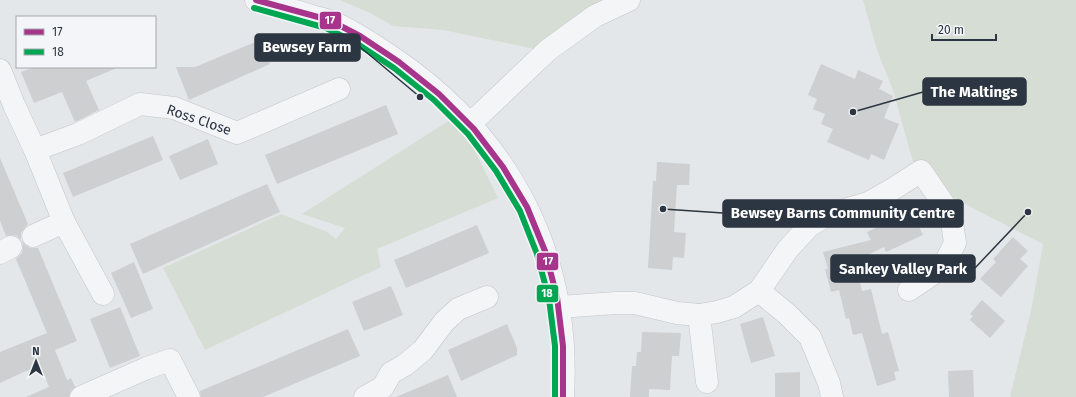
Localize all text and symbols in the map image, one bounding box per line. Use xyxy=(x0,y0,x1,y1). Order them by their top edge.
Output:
line badge: 17 xyxy=(319,11,342,30)
text: 17 xyxy=(325,14,335,27)
legend xyxy=(16,16,156,68)
scale bar xyxy=(932,16,996,42)
text: 20 m xyxy=(938,23,964,37)
text: 17 xyxy=(52,25,63,39)
callout: Bewsey Farm xyxy=(255,34,360,61)
text: Bewsey Farm xyxy=(263,38,351,56)
text: 18 xyxy=(52,45,64,59)
callout: The Maltings xyxy=(923,78,1026,105)
text: The Maltings xyxy=(931,83,1017,101)
street label: Ross Close xyxy=(164,101,234,139)
callout: Bewsey Barns Community Centre xyxy=(723,200,963,227)
text: Bewsey Barns Community Centre xyxy=(731,204,955,222)
line badge: 17 xyxy=(536,252,559,271)
text: 17 xyxy=(543,255,553,268)
callout: Sankey Valley Park xyxy=(831,255,975,282)
text: Sankey Valley Park xyxy=(839,260,968,278)
line badge: 18 xyxy=(536,284,559,303)
text: 18 xyxy=(541,287,553,300)
north arrow xyxy=(16,341,56,381)
text: N xyxy=(32,345,40,358)

